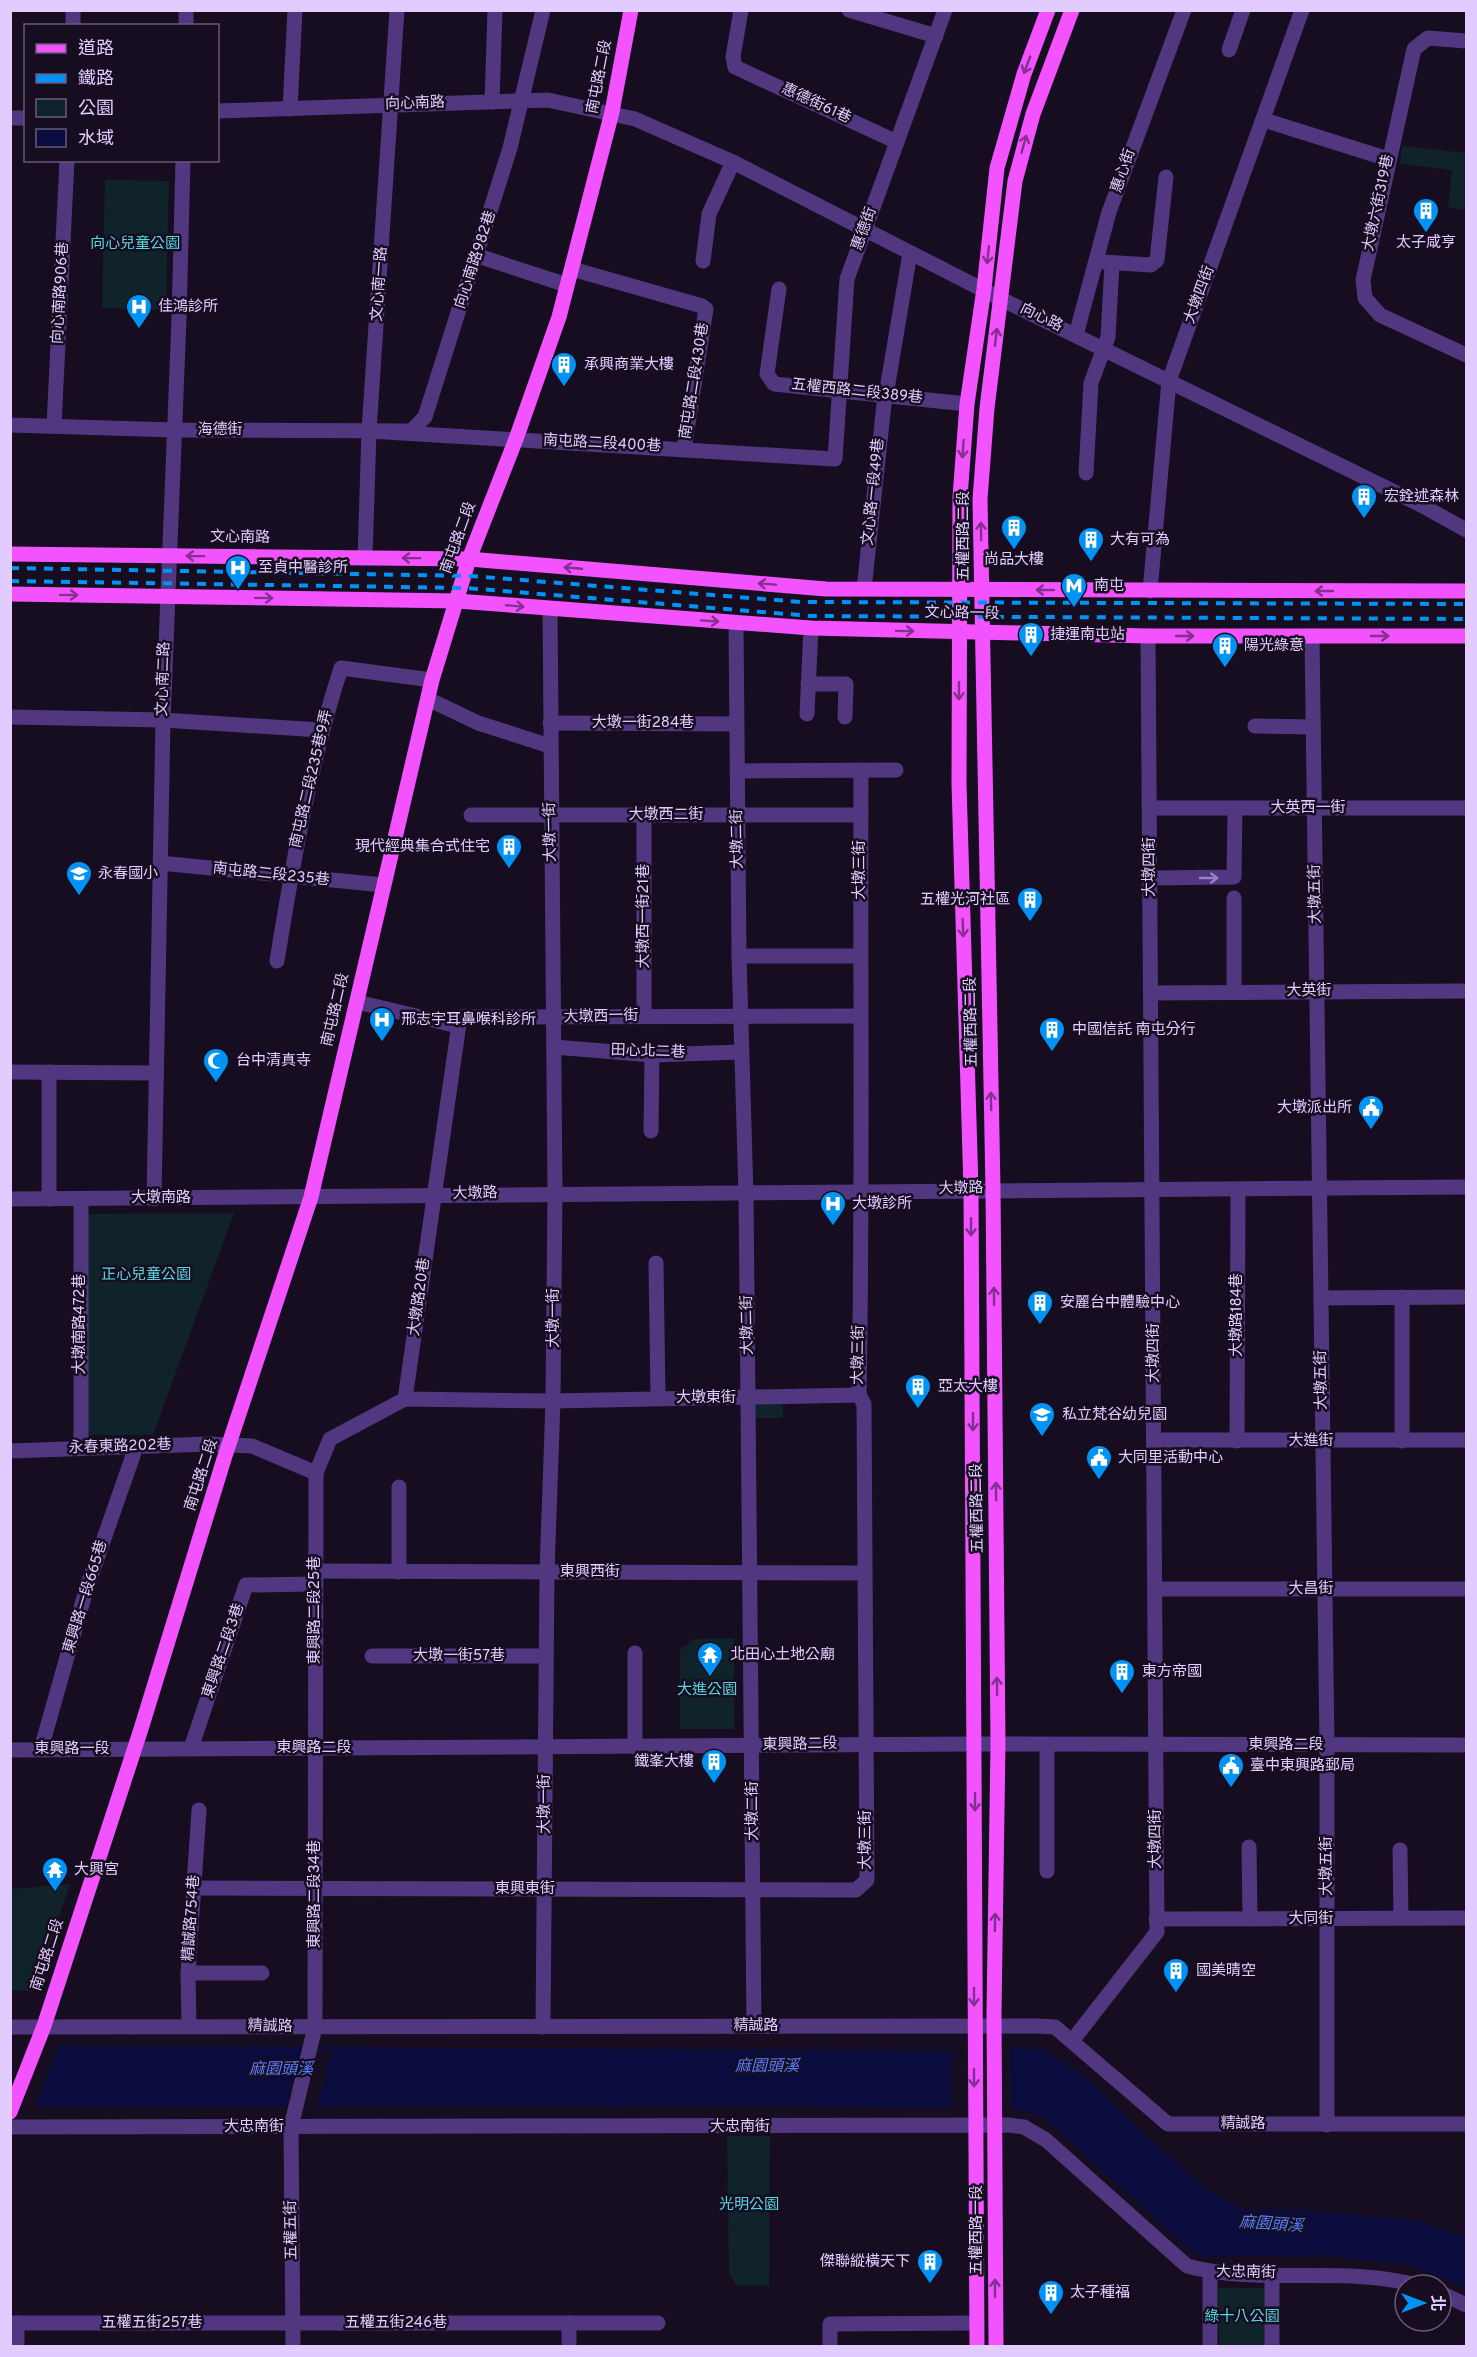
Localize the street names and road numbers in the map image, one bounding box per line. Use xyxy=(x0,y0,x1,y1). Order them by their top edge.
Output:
street label: 南屯路二段 xyxy=(584,38,616,116)
street label: 惠德街61巷 xyxy=(778,79,854,128)
street label: 向心南路 xyxy=(385,93,445,115)
street label: 惠心街 xyxy=(1108,147,1140,195)
street label: 大墩六街319巷 xyxy=(1358,153,1399,253)
street label: 惠德街 xyxy=(847,204,882,253)
street label: 向心南路982巷 xyxy=(451,209,501,311)
street label: 向心南路906巷 xyxy=(49,241,73,345)
street label: 文心南一路 xyxy=(368,246,392,322)
street label: 大墩四街 xyxy=(1180,263,1219,326)
street label: 向心路 xyxy=(1017,300,1065,336)
street label: 南屯路二段430巷 xyxy=(676,321,714,441)
street label: 五權西路二段389巷 xyxy=(790,376,924,408)
street label: 海德街 xyxy=(197,420,243,440)
street label: 南屯路二段400巷 xyxy=(542,431,662,457)
street label: 文心路一段49巷 xyxy=(859,437,889,547)
street label: 五權西路二段 xyxy=(955,491,974,581)
street label: 南屯路二段 xyxy=(437,500,481,576)
street label: 文心南路 xyxy=(210,528,270,548)
street label: 文心路一段 xyxy=(924,604,1000,624)
street label: 文心南二路 xyxy=(153,641,175,717)
street label: 南屯路二段235巷9弄 xyxy=(287,708,337,850)
street label: 大墩一街284巷 xyxy=(592,713,694,733)
street label: 大英西一街 xyxy=(1270,799,1346,818)
street label: 大墩一街 xyxy=(540,802,561,862)
street label: 大墩西二街 xyxy=(628,805,704,825)
street label: 大墩二街 xyxy=(727,809,748,869)
street label: 大墩四街 xyxy=(1140,837,1160,897)
street label: 大墩三街 xyxy=(850,840,870,900)
street label: 南屯路二段235巷 xyxy=(212,859,330,891)
street label: 大墩西一街21巷 xyxy=(634,864,654,968)
street label: 大墩五街 xyxy=(1305,864,1326,924)
street label: 南屯路二段 xyxy=(318,971,354,1049)
street label: 五權西路二段 xyxy=(962,977,982,1067)
street label: 大英街 xyxy=(1286,982,1332,1001)
street label: 大墩西一街 xyxy=(563,1006,639,1027)
street label: 田心北二巷 xyxy=(610,1040,686,1063)
street label: 大墩路 xyxy=(938,1178,984,1199)
street label: 大墩路 xyxy=(452,1183,498,1204)
street label: 大墩南路 xyxy=(131,1188,191,1208)
street label: 大墩路20巷 xyxy=(404,1257,435,1337)
street label: 大墩路184巷 xyxy=(1227,1273,1247,1357)
street label: 大墩南路472巷 xyxy=(70,1274,90,1374)
street label: 大墩一街 xyxy=(544,1288,564,1348)
street label: 大墩二街 xyxy=(737,1295,758,1355)
street label: 大墩四街 xyxy=(1144,1323,1164,1383)
street label: 大墩三街 xyxy=(848,1325,869,1385)
street label: 大墩五街 xyxy=(1311,1350,1332,1410)
street label: 大墩東街 xyxy=(676,1388,736,1408)
street label: 大進街 xyxy=(1288,1432,1334,1451)
street label: 永春東路202巷 xyxy=(68,1436,172,1458)
street label: 南屯路二段 xyxy=(181,1436,223,1514)
street label: 五權西路二段 xyxy=(968,1463,988,1553)
street label: 東興路一段665巷 xyxy=(60,1538,112,1656)
street label: 東興路二段25巷 xyxy=(306,1556,325,1664)
street label: 東興西街 xyxy=(560,1563,620,1582)
street label: 大昌街 xyxy=(1288,1580,1334,1599)
street label: 東興路二段3巷 xyxy=(199,1601,249,1701)
street label: 大墩一街57巷 xyxy=(413,1646,505,1666)
street label: 東興路二段 xyxy=(762,1735,838,1755)
street label: 東興路二段 xyxy=(1248,1736,1324,1755)
street label: 東興路二段 xyxy=(276,1739,352,1758)
street label: 東興路一段 xyxy=(34,1740,110,1759)
street label: 大墩一街 xyxy=(535,1774,555,1834)
street label: 大墩二街 xyxy=(743,1781,763,1841)
street label: 大墩四街 xyxy=(1146,1809,1166,1869)
street label: 大墩三街 xyxy=(856,1810,876,1870)
street label: 大墩五街 xyxy=(1317,1836,1337,1896)
street label: 東興路二段34巷 xyxy=(306,1840,325,1948)
street label: 精誠路754巷 xyxy=(178,1874,205,1962)
street label: 東興東街 xyxy=(495,1880,555,1899)
street label: 大同街 xyxy=(1288,1910,1334,1929)
street label: 南屯路二段 xyxy=(27,1916,69,1994)
street label: 精誠路 xyxy=(247,2016,293,2037)
street label: 精誠路 xyxy=(733,2016,779,2036)
street label: 精誠路 xyxy=(1220,2114,1266,2134)
street label: 大忠南街 xyxy=(224,2118,284,2137)
street label: 大忠南街 xyxy=(710,2118,770,2137)
street label: 五權西路一段 xyxy=(968,2185,987,2275)
street label: 五權五街 xyxy=(282,2200,302,2260)
street label: 大忠南街 xyxy=(1216,2263,1276,2283)
street label: 五權五街257巷 xyxy=(101,2314,203,2333)
street label: 五權五街246巷 xyxy=(345,2314,447,2333)

